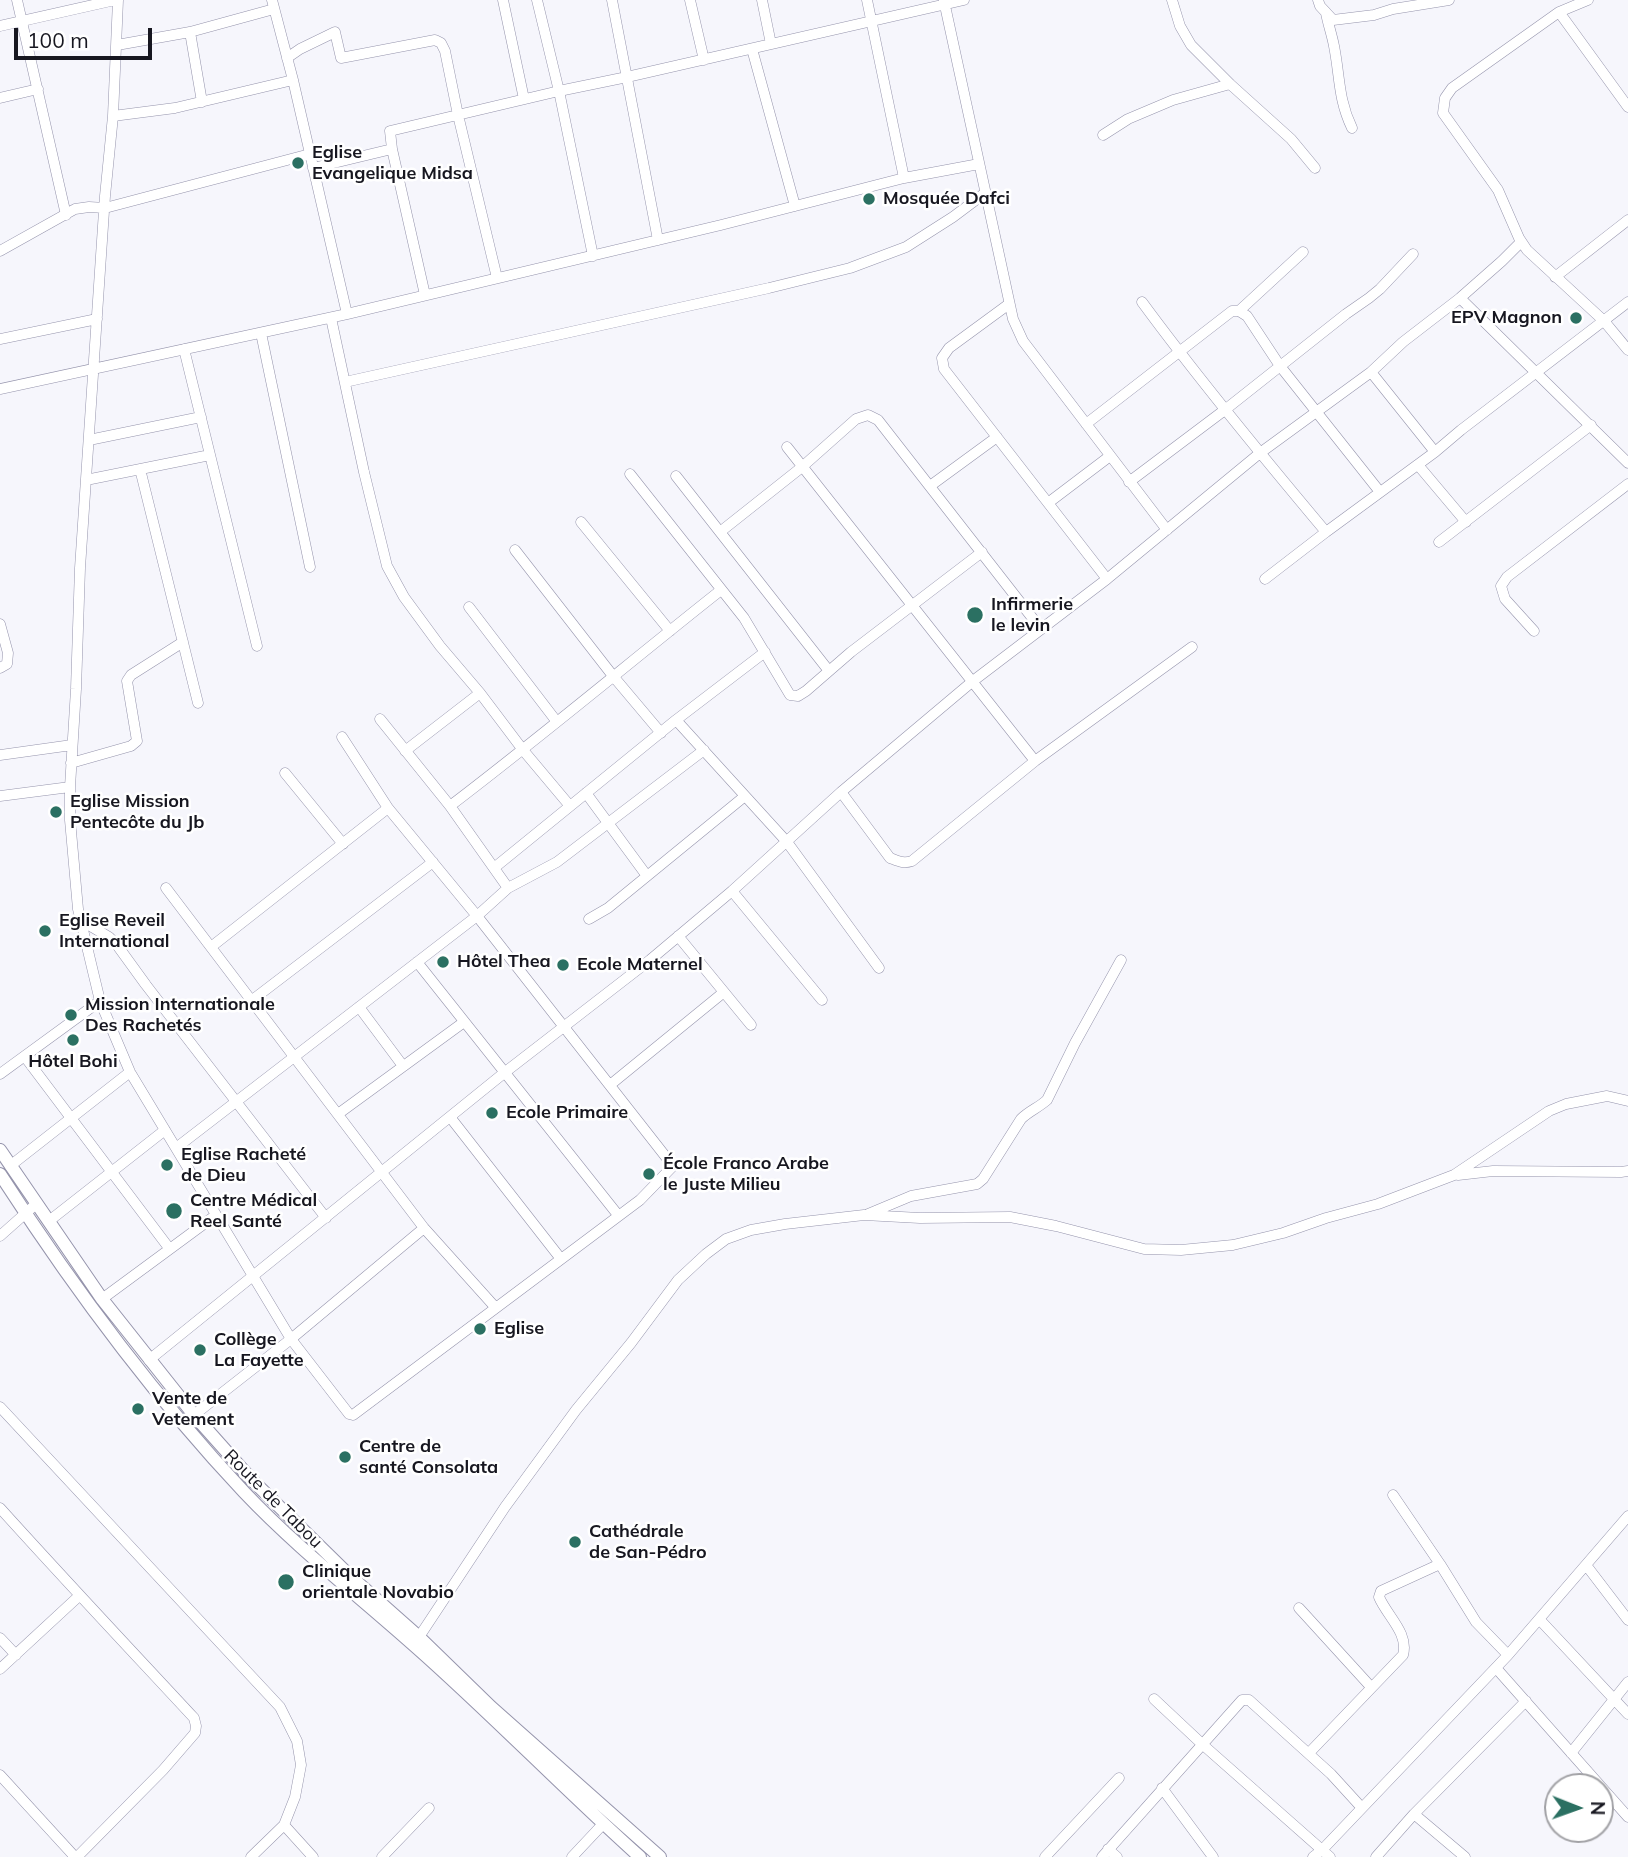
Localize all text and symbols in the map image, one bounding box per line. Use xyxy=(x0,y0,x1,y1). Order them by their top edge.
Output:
scale bar xyxy=(18,14,156,58)
text: 100 m xyxy=(27,27,89,53)
place label: Eglise Evangelique Midsa xyxy=(312,142,473,184)
marker: Eglise Evangelique Midsa xyxy=(290,155,306,171)
place label: Mosquée Dafci xyxy=(883,188,1010,210)
marker: Mosquée Dafci xyxy=(861,191,877,207)
place label: EPV Magnon xyxy=(1451,307,1562,329)
marker: EPV Magnon xyxy=(1568,310,1584,326)
place label: Infirmerie le levin xyxy=(991,594,1073,636)
marker: Infirmerie le levin xyxy=(965,605,985,625)
place label: Eglise Mission Pentecôte du Jb xyxy=(70,791,204,834)
marker: Eglise Mission Pentecôte du Jb xyxy=(48,804,64,820)
place label: Eglise Reveil International xyxy=(59,910,170,953)
marker: Eglise Reveil International xyxy=(37,923,53,939)
place label: Hôtel Thea xyxy=(457,951,551,973)
marker: Hôtel Thea xyxy=(435,954,451,970)
place label: Ecole Maternel xyxy=(577,954,703,976)
marker: Ecole Maternel xyxy=(555,957,571,973)
place label: Mission Internationale Des Rachetés xyxy=(85,994,275,1036)
marker: Mission Internationale Des Rachetés xyxy=(63,1007,79,1023)
marker: Hôtel Bohi xyxy=(65,1032,81,1048)
place label: Hôtel Bohi xyxy=(28,1051,118,1073)
place label: Ecole Primaire xyxy=(506,1102,628,1124)
marker: Ecole Primaire xyxy=(484,1105,500,1121)
place label: Eglise Racheté de Dieu xyxy=(181,1144,306,1186)
place label: École Franco Arabe le Juste Milieu xyxy=(663,1153,829,1196)
marker: Eglise Racheté de Dieu xyxy=(159,1157,175,1173)
marker: École Franco Arabe le Juste Milieu xyxy=(641,1166,657,1182)
place label: Centre Médical Reel Santé xyxy=(190,1190,317,1232)
marker: Centre Médical Reel Santé xyxy=(164,1201,184,1221)
place label: Eglise xyxy=(494,1318,544,1340)
marker: Eglise xyxy=(472,1321,488,1337)
place label: Collège La Fayette xyxy=(214,1329,304,1372)
marker: Collège La Fayette xyxy=(192,1342,208,1358)
place label: Vente de Vetement xyxy=(152,1388,234,1430)
marker: Vente de Vetement xyxy=(130,1401,146,1417)
place label: Centre de santé Consolata xyxy=(359,1436,498,1478)
street label: Route de Tabou xyxy=(219,1445,327,1553)
marker: Centre de santé Consolata xyxy=(337,1449,353,1465)
place label: Cathédrale de San-Pédro xyxy=(589,1521,707,1564)
marker: Cathédrale de San-Pédro xyxy=(567,1534,583,1550)
place label: Clinique orientale Novabio xyxy=(302,1561,454,1604)
marker: Clinique orientale Novabio xyxy=(276,1572,296,1592)
north arrow xyxy=(1544,1773,1614,1843)
text: N xyxy=(1586,1801,1610,1816)

